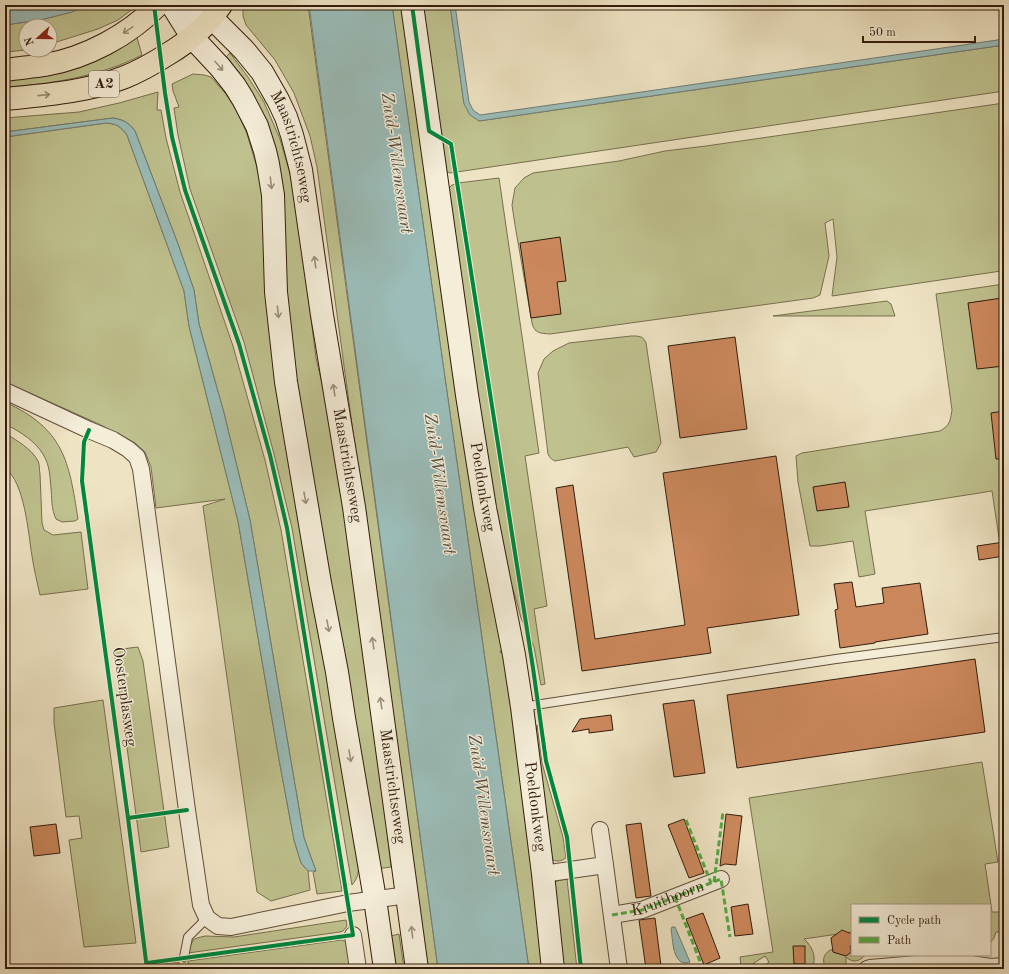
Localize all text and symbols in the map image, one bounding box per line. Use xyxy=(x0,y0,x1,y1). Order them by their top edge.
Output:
north arrow xyxy=(18,18,58,58)
scale bar xyxy=(863,18,975,44)
one-way arrow xyxy=(123,26,134,34)
text: 50 m xyxy=(869,26,896,39)
text: N xyxy=(23,35,37,47)
one-way arrow xyxy=(214,61,223,71)
road number: A2 xyxy=(89,71,119,97)
street label: Maastrichtseweg xyxy=(267,88,314,204)
water label: Zuid-Willemsvaart xyxy=(378,91,414,235)
one-way arrow xyxy=(37,92,50,99)
one-way arrow xyxy=(267,176,275,189)
one-way arrow xyxy=(311,256,318,269)
one-way arrow xyxy=(274,305,282,318)
one-way arrow xyxy=(330,384,338,397)
street label: Maastrichtseweg xyxy=(330,407,364,524)
water label: Zuid-Willemsvaart xyxy=(421,412,457,556)
street label: Poeldonkweg xyxy=(467,441,498,533)
one-way arrow xyxy=(301,491,309,504)
one-way arrow xyxy=(324,619,332,632)
one-way arrow xyxy=(369,637,377,650)
street label: Oosterplasweg xyxy=(109,646,139,748)
one-way arrow xyxy=(377,697,385,710)
street label: Maastrichtseweg xyxy=(376,728,408,845)
water label: Zuid-Willemsvaart xyxy=(465,733,501,877)
one-way arrow xyxy=(346,749,354,762)
street label: Poeldonkweg xyxy=(521,761,548,853)
street label: Kruithoorn xyxy=(630,878,707,920)
legend xyxy=(851,904,991,956)
text: Cycle path xyxy=(887,915,942,927)
one-way arrow xyxy=(408,926,416,939)
text: Path xyxy=(887,935,912,947)

